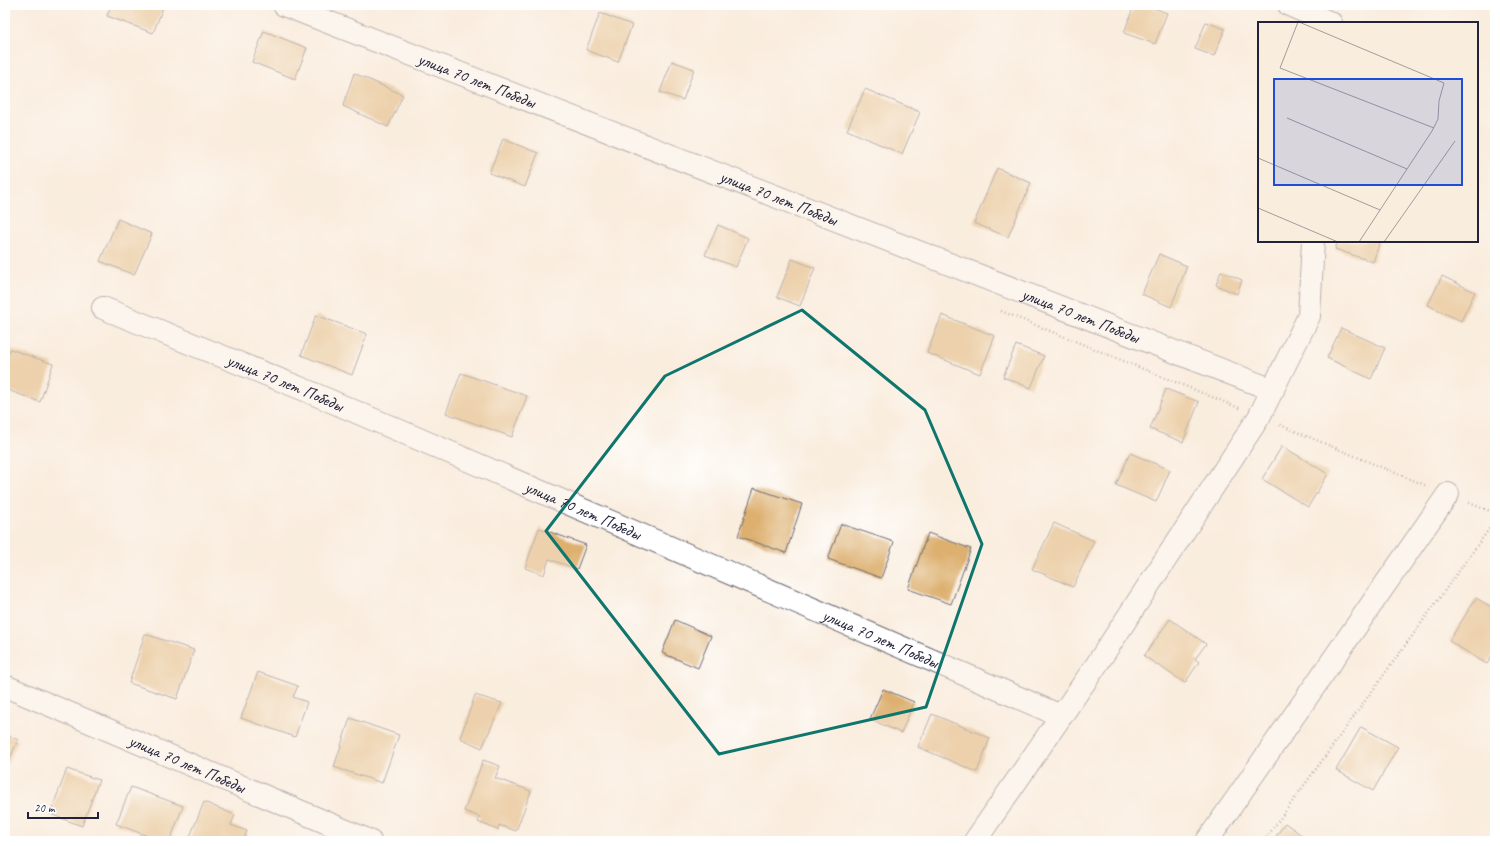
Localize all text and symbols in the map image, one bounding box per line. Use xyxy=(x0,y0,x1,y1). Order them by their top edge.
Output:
inset map xyxy=(1258,22,1478,242)
street label: улица 70 лет Победы xyxy=(414,48,540,114)
street label: улица 70 лет Победы xyxy=(716,165,842,231)
street label: улица 70 лет Победы xyxy=(1018,283,1144,349)
street label: улица 70 лет Победы xyxy=(223,349,349,417)
street label: улица 70 лет Победы xyxy=(521,476,646,545)
street label: улица 70 лет Победы xyxy=(818,604,944,674)
street label: улица 70 лет Победы xyxy=(125,730,250,799)
scale bar xyxy=(28,794,98,820)
text: 20 m xyxy=(34,800,56,816)

